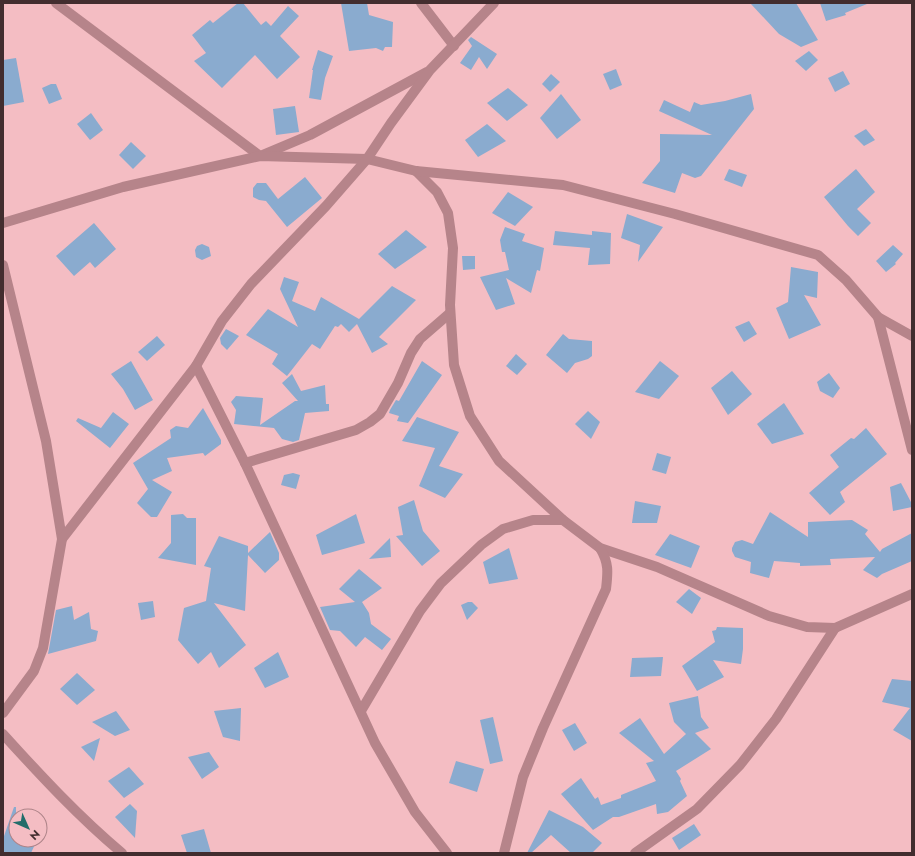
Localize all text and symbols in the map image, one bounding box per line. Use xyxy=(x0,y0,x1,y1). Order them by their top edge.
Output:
north arrow xyxy=(8,808,48,848)
text: N xyxy=(26,826,44,844)

